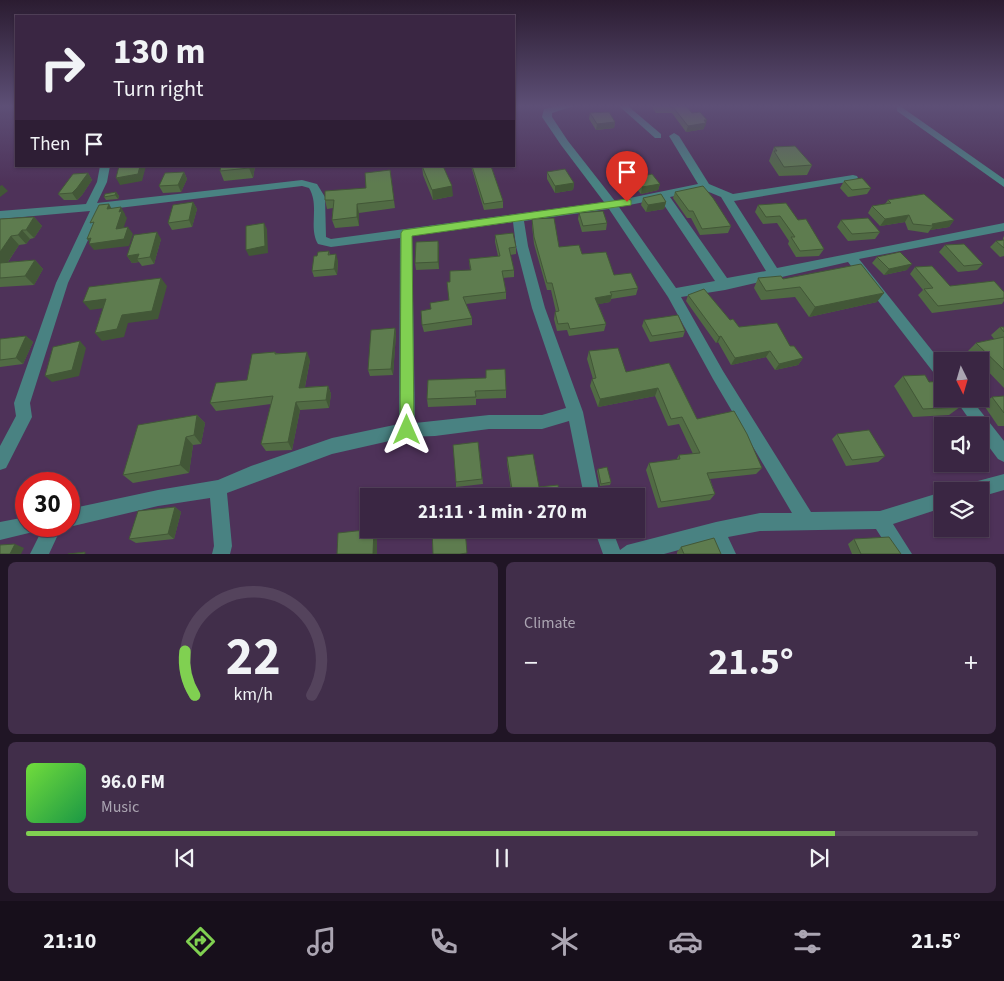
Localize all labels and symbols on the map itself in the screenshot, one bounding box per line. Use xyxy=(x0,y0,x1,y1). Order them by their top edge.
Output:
pin xyxy=(606,151,648,202)
north arrow xyxy=(934,352,989,408)
position arrow xyxy=(380,403,432,455)
speed limit sign: 30 xyxy=(15,472,80,537)

